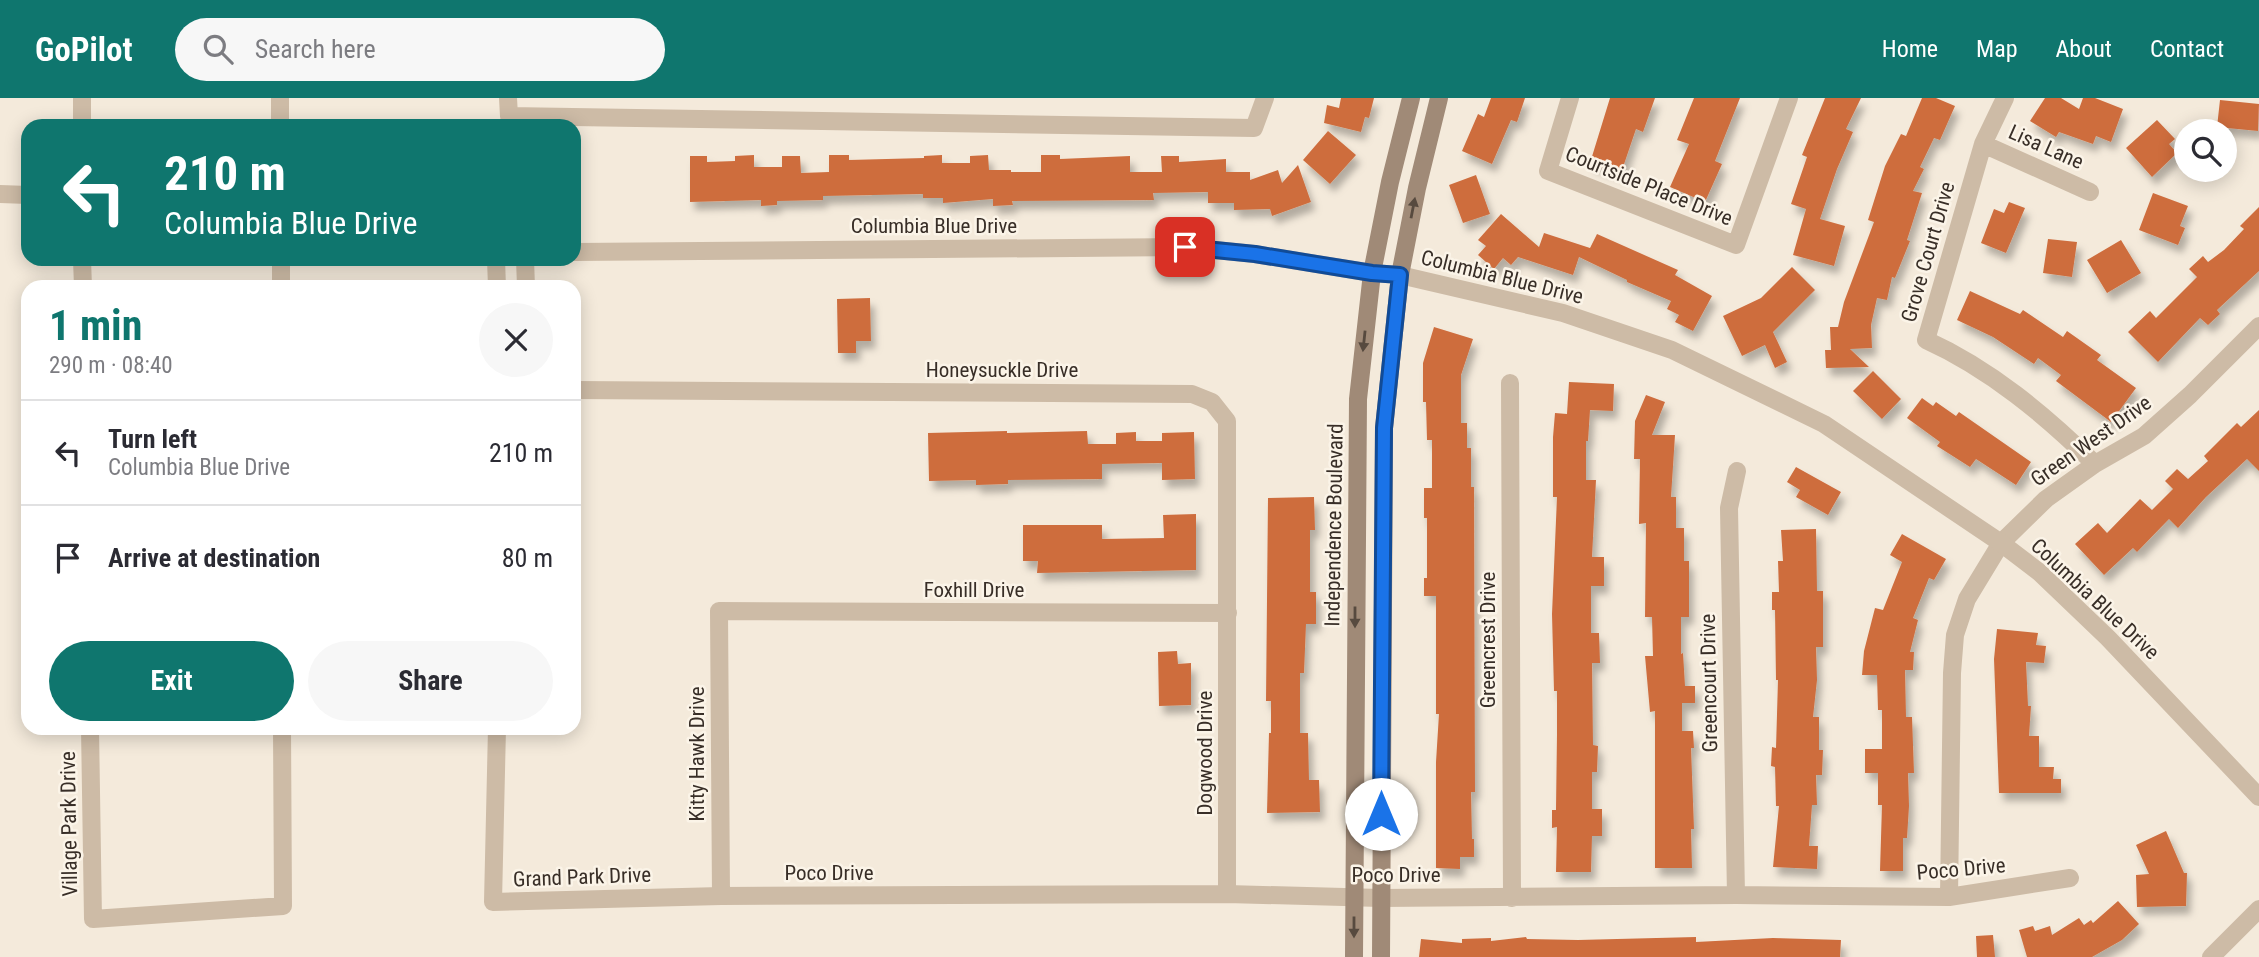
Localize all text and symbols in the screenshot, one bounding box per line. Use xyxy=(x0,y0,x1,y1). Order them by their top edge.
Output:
search box xyxy=(175,18,665,81)
text: GoPilot xyxy=(35,30,133,69)
icon: search xyxy=(199,30,237,68)
text: Search here xyxy=(255,34,376,64)
text: Home xyxy=(1882,35,1938,63)
text: Map xyxy=(1976,35,2018,63)
text: About xyxy=(2056,35,2112,63)
text: Contact xyxy=(2150,35,2224,63)
map controls xyxy=(2174,119,2237,182)
button: search xyxy=(2174,119,2237,182)
street label: Lisa Lane xyxy=(2005,120,2087,174)
street label: Courtside Place Drive xyxy=(1562,142,1736,231)
text: 210 m xyxy=(164,145,286,202)
icon: left xyxy=(49,147,140,238)
street label: Grove Court Drive xyxy=(1896,179,1960,325)
one-way arrow xyxy=(1408,197,1419,219)
text: Columbia Blue Drive xyxy=(164,204,417,242)
street label: Columbia Blue Drive xyxy=(851,214,1017,238)
pin xyxy=(1155,217,1215,277)
icon: arrive xyxy=(1166,228,1204,266)
street label: Columbia Blue Drive xyxy=(1418,245,1586,309)
text: 1 min xyxy=(49,301,142,350)
button: close xyxy=(479,303,553,377)
one-way arrow xyxy=(1359,330,1370,352)
text: 290 m · 08:40 xyxy=(49,352,173,379)
street label: Honeysuckle Drive xyxy=(926,358,1078,382)
street label: Green West Drive xyxy=(2026,391,2156,491)
street label: Independence Boulevard xyxy=(1320,423,1348,627)
text: Turn left xyxy=(108,424,197,454)
icon: left xyxy=(49,434,87,472)
text: 210 m xyxy=(489,438,553,468)
text: Columbia Blue Drive xyxy=(108,454,290,481)
street label: Columbia Blue Drive xyxy=(2026,534,2164,665)
icon: arrive xyxy=(49,539,87,577)
text: Arrive at destination xyxy=(108,543,320,573)
text: 80 m xyxy=(502,543,553,573)
street label: Greencrest Drive xyxy=(1476,571,1500,708)
street label: Foxhill Drive xyxy=(924,578,1025,602)
one-way arrow xyxy=(1349,606,1361,628)
street label: Greencourt Drive xyxy=(1696,613,1722,753)
button: Exit xyxy=(49,641,294,721)
button: Share xyxy=(308,641,553,721)
street label: Kitty Hawk Drive xyxy=(685,686,709,822)
street label: Dogwood Drive xyxy=(1193,690,1217,815)
street label: Village Park Drive xyxy=(56,751,82,897)
position arrow xyxy=(1344,777,1418,851)
street label: Poco Drive xyxy=(1916,853,2007,885)
street label: Poco Drive xyxy=(784,861,874,885)
street label: Grand Park Drive xyxy=(513,863,652,891)
street label: Poco Drive xyxy=(1351,863,1441,887)
one-way arrow xyxy=(1348,916,1360,938)

